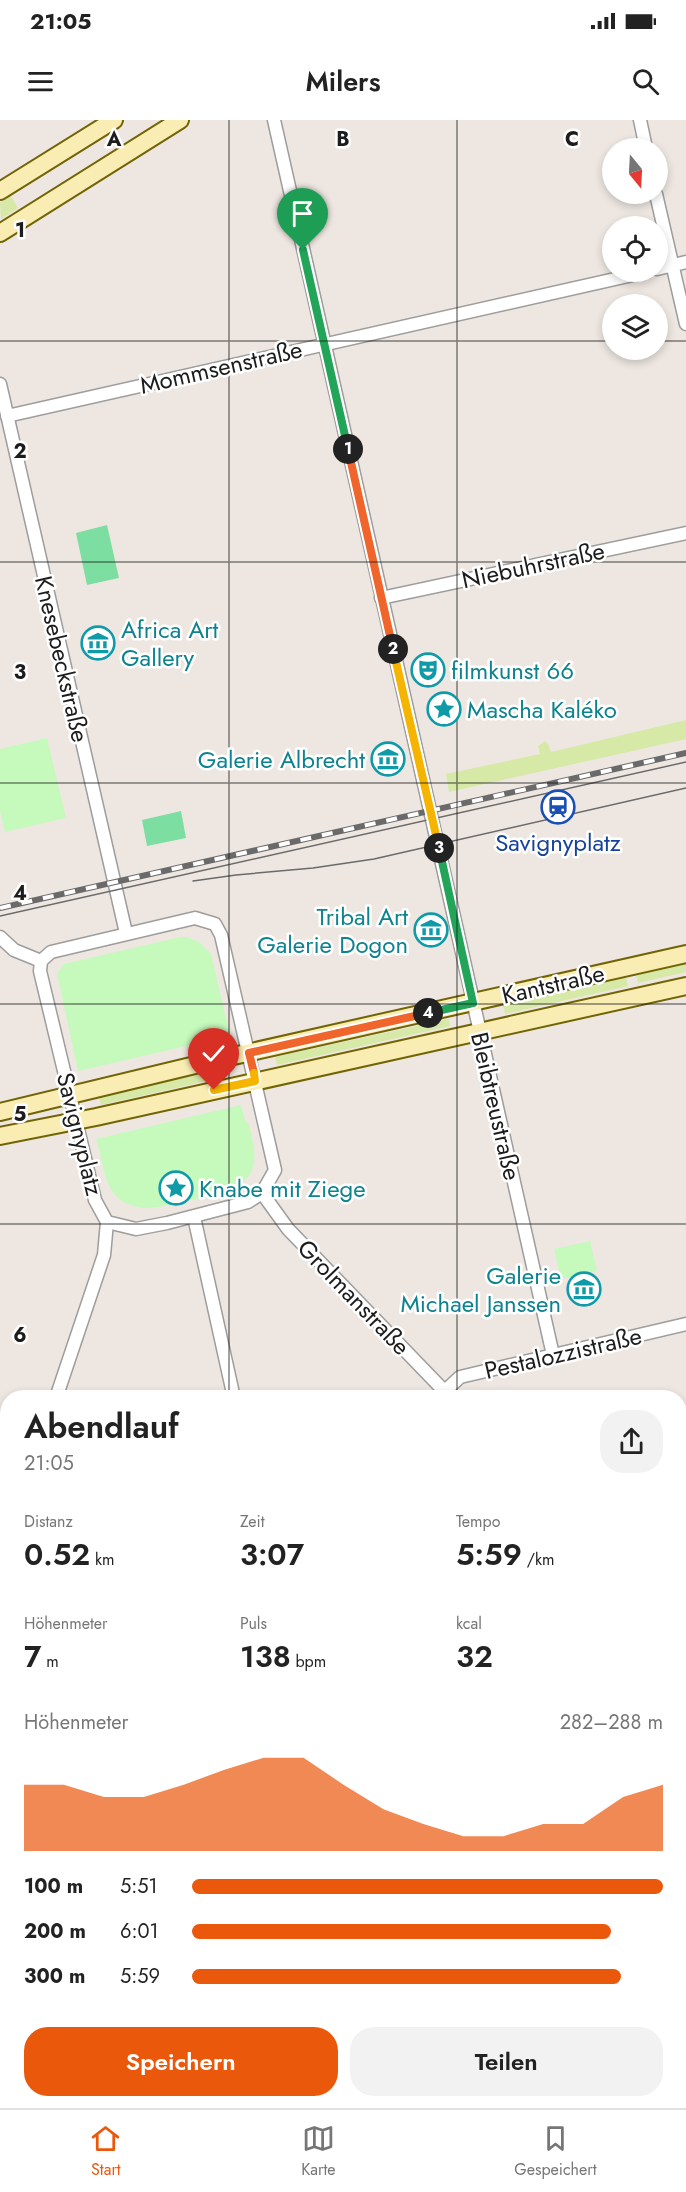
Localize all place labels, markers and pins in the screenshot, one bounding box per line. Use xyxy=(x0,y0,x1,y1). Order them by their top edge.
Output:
pin xyxy=(277,188,328,250)
pin: 1 xyxy=(333,434,363,464)
place label: Africa Art Gallery xyxy=(121,612,218,675)
museum icon: Africa Art Gallery xyxy=(80,625,116,661)
pin: 2 xyxy=(378,634,408,664)
theatre icon: filmkunst 66 xyxy=(410,652,446,688)
place label: filmkunst 66 xyxy=(451,653,574,688)
place icon: Mascha Kaléko xyxy=(426,691,462,727)
place label: Mascha Kaléko xyxy=(467,692,617,727)
museum icon: Galerie Albrecht xyxy=(370,741,406,777)
place label: Galerie Albrecht xyxy=(198,742,365,777)
station icon: Savignyplatz xyxy=(540,789,576,825)
place label: Savignyplatz xyxy=(495,825,621,860)
pin: 3 xyxy=(424,833,454,863)
place label: Tribal Art Galerie Dogon xyxy=(257,899,408,962)
museum icon: Tribal Art Galerie Dogon xyxy=(413,912,449,948)
pin: 4 xyxy=(413,998,443,1028)
pin xyxy=(188,1028,239,1090)
place icon: Knabe mit Ziege xyxy=(158,1170,194,1206)
place label: Knabe mit Ziege xyxy=(199,1171,366,1206)
place label: Galerie Michael Janssen xyxy=(400,1258,561,1321)
museum icon: Galerie Michael Janssen xyxy=(566,1271,602,1307)

